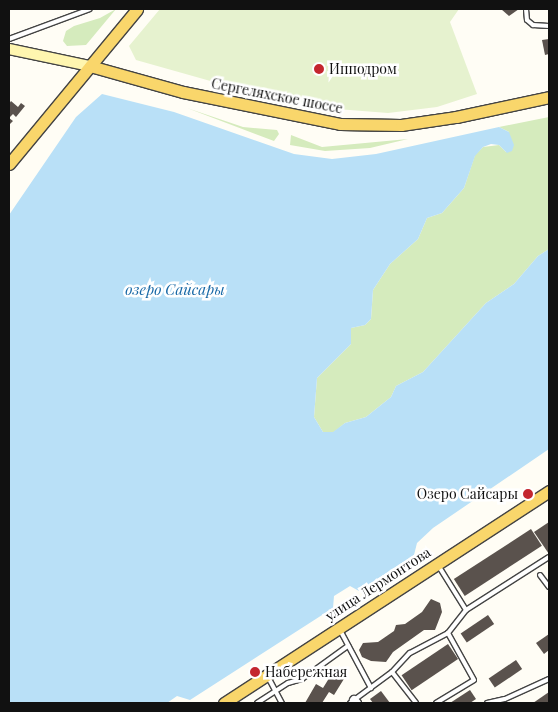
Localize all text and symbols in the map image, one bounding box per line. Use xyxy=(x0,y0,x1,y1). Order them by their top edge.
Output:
place label: Ипподром xyxy=(329,61,397,77)
marker: Ипподром xyxy=(313,63,325,75)
street label: Сергеляхское шоссе xyxy=(210,75,344,117)
water label: озеро Сайсары xyxy=(125,281,225,299)
place label: Озеро Сайсары xyxy=(417,486,518,502)
marker: Озеро Сайсары xyxy=(522,488,534,500)
street label: улица Лермонтова xyxy=(322,544,434,624)
place label: Набережная xyxy=(265,664,347,680)
marker: Набережная xyxy=(249,666,261,678)

